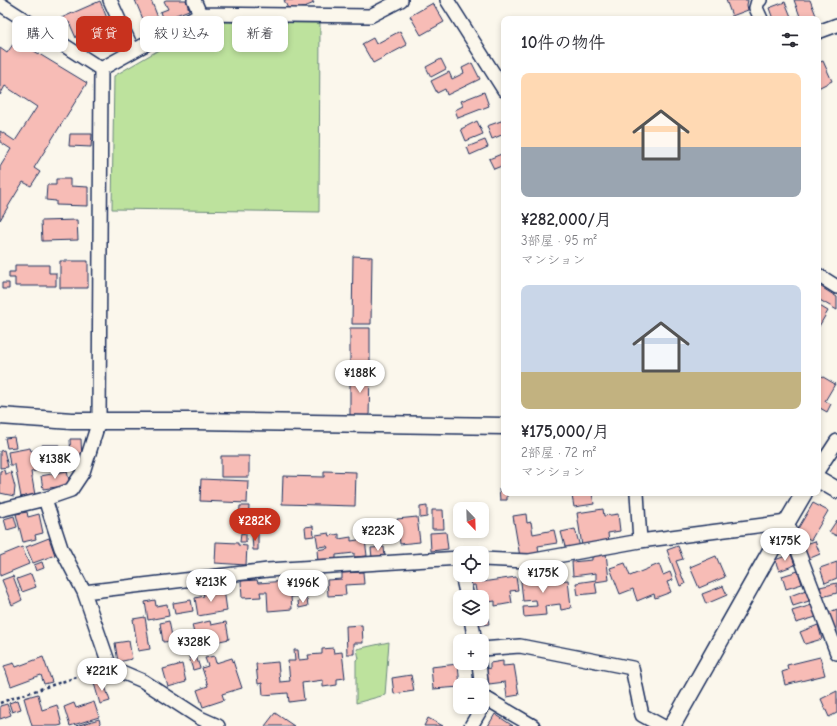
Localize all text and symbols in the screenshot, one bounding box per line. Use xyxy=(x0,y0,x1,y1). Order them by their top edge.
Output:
chip: 購入 xyxy=(12,16,68,52)
chip: 賃貸 xyxy=(76,16,132,52)
chip: 絞り込み xyxy=(140,16,224,52)
chip: 新着 xyxy=(232,16,288,52)
icon: filters xyxy=(779,29,801,51)
text: 10件の物件 xyxy=(521,33,605,52)
icon: home xyxy=(625,99,697,171)
text: ¥282,000/月 xyxy=(521,210,612,229)
text: 3部屋 · 95 m² xyxy=(521,233,597,248)
text: マンション xyxy=(521,252,585,267)
icon: home xyxy=(625,311,697,383)
pin: ¥188K xyxy=(332,360,388,394)
text: ¥188K xyxy=(344,365,376,380)
text: ¥175,000/月 xyxy=(521,422,610,441)
text: 2部屋 · 72 m² xyxy=(521,445,596,460)
pin: ¥138K xyxy=(27,446,83,480)
text: ¥138K xyxy=(39,451,71,466)
text: マンション xyxy=(521,464,585,479)
north arrow xyxy=(453,502,489,538)
map controls xyxy=(453,502,489,714)
pin: ¥282K xyxy=(227,508,283,542)
text: ¥282K xyxy=(238,513,272,528)
pin: ¥223K xyxy=(350,518,406,552)
text: ¥223K xyxy=(361,523,395,538)
pin: ¥175K xyxy=(757,528,813,562)
text: ¥175K xyxy=(769,533,801,548)
button: locate xyxy=(453,546,489,582)
pin: ¥175K xyxy=(515,560,571,594)
text: ¥175K xyxy=(527,565,559,580)
pin: ¥213K xyxy=(183,569,239,603)
pin: ¥196K xyxy=(275,570,331,604)
text: ¥213K xyxy=(195,574,227,589)
text: ¥196K xyxy=(287,575,319,590)
button: layers xyxy=(453,590,489,626)
pin: ¥328K xyxy=(166,629,222,663)
text: ¥328K xyxy=(177,634,211,649)
button: + xyxy=(453,634,489,670)
pin: ¥221K xyxy=(74,658,130,692)
text: ¥221K xyxy=(86,663,118,678)
button: − xyxy=(453,678,489,714)

